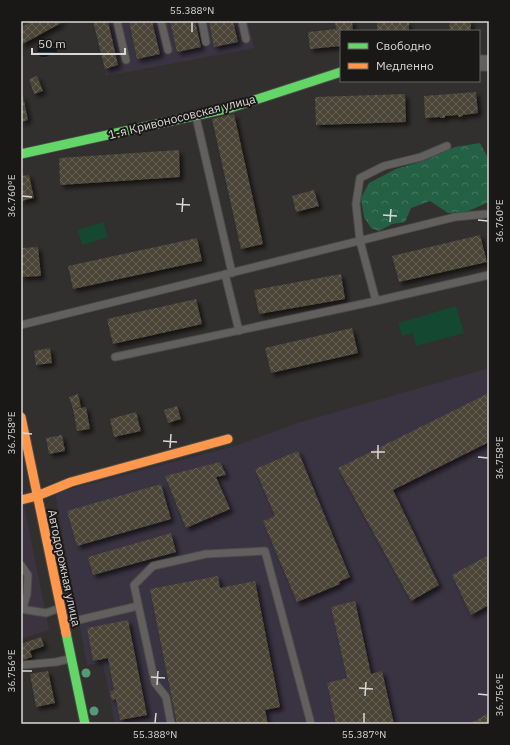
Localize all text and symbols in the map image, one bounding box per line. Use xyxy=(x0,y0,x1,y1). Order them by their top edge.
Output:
text: 55.388°N xyxy=(170,4,214,17)
scale bar xyxy=(32,30,125,56)
legend xyxy=(340,30,480,82)
text: 50 m xyxy=(38,36,66,51)
text: Свободно xyxy=(376,38,432,53)
text: Медленно xyxy=(376,58,434,73)
street label: 1-я Кривоносовская улица xyxy=(107,91,258,142)
text: 36.760°E xyxy=(5,174,18,218)
text: 36.760°E xyxy=(493,199,506,243)
text: 36.758°E xyxy=(5,411,18,455)
text: 36.758°E xyxy=(493,436,506,480)
street label: Автодорожная улица xyxy=(45,508,84,628)
text: 36.756°E xyxy=(5,649,18,693)
text: 36.756°E xyxy=(493,673,506,717)
text: 55.388°N xyxy=(133,728,177,741)
text: 55.387°N xyxy=(342,728,386,741)

